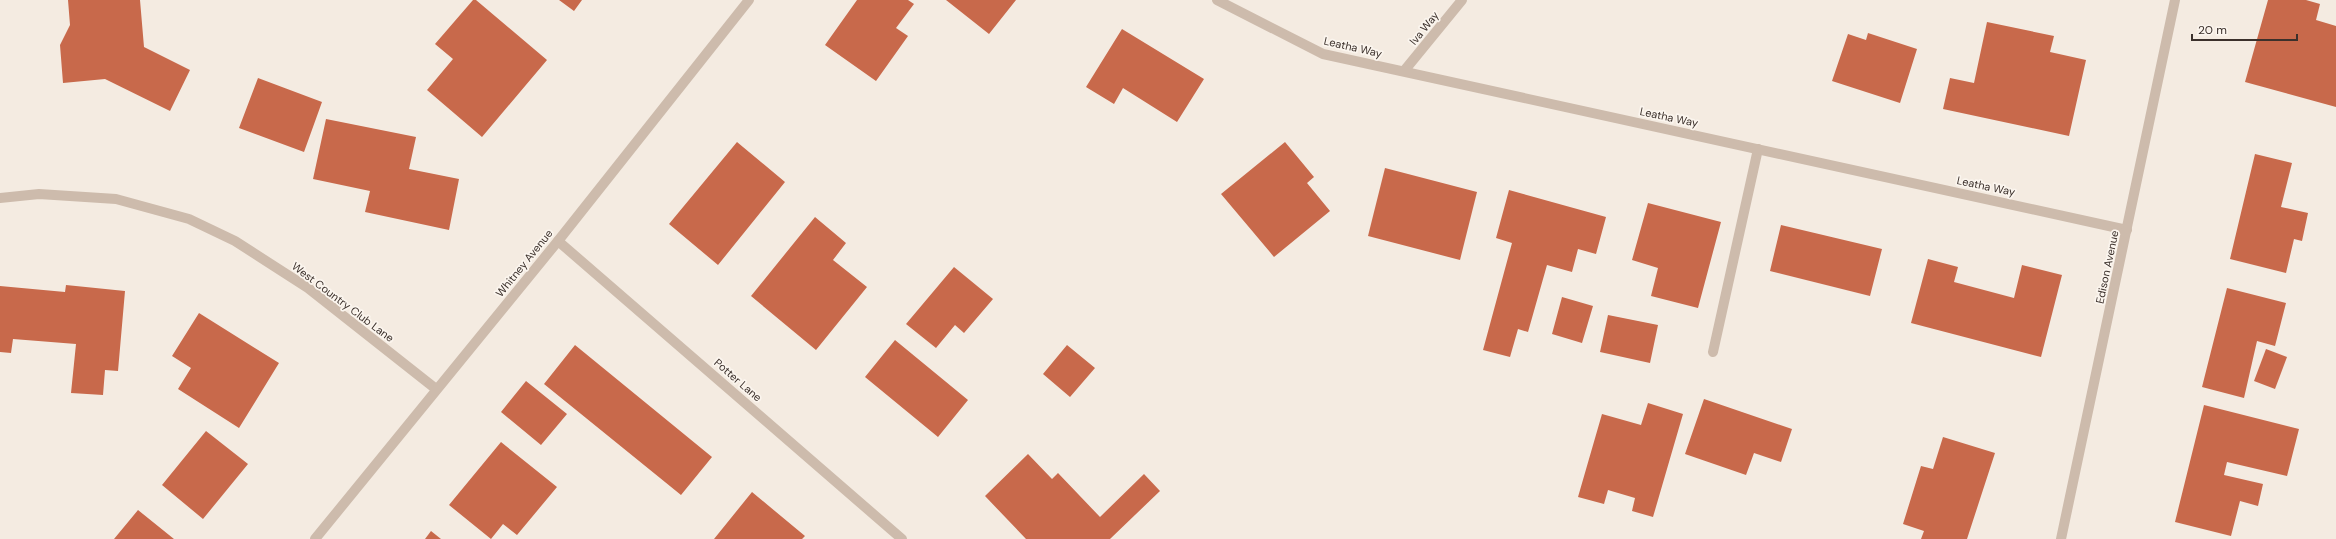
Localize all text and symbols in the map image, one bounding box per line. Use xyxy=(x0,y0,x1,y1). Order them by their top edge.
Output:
street label: Iva Way xyxy=(1406,8,1442,48)
scale bar xyxy=(2192,16,2297,42)
text: 20 m xyxy=(2198,22,2227,38)
street label: Leatha Way xyxy=(1323,34,1383,60)
street label: Leatha Way xyxy=(1639,104,1699,130)
street label: Leatha Way xyxy=(1956,173,2016,199)
street label: Whitney Avenue xyxy=(493,226,555,300)
street label: Edison Avenue xyxy=(2092,229,2122,305)
street label: West Country Club Lane xyxy=(289,259,397,345)
street label: Potter Lane xyxy=(711,356,765,404)

